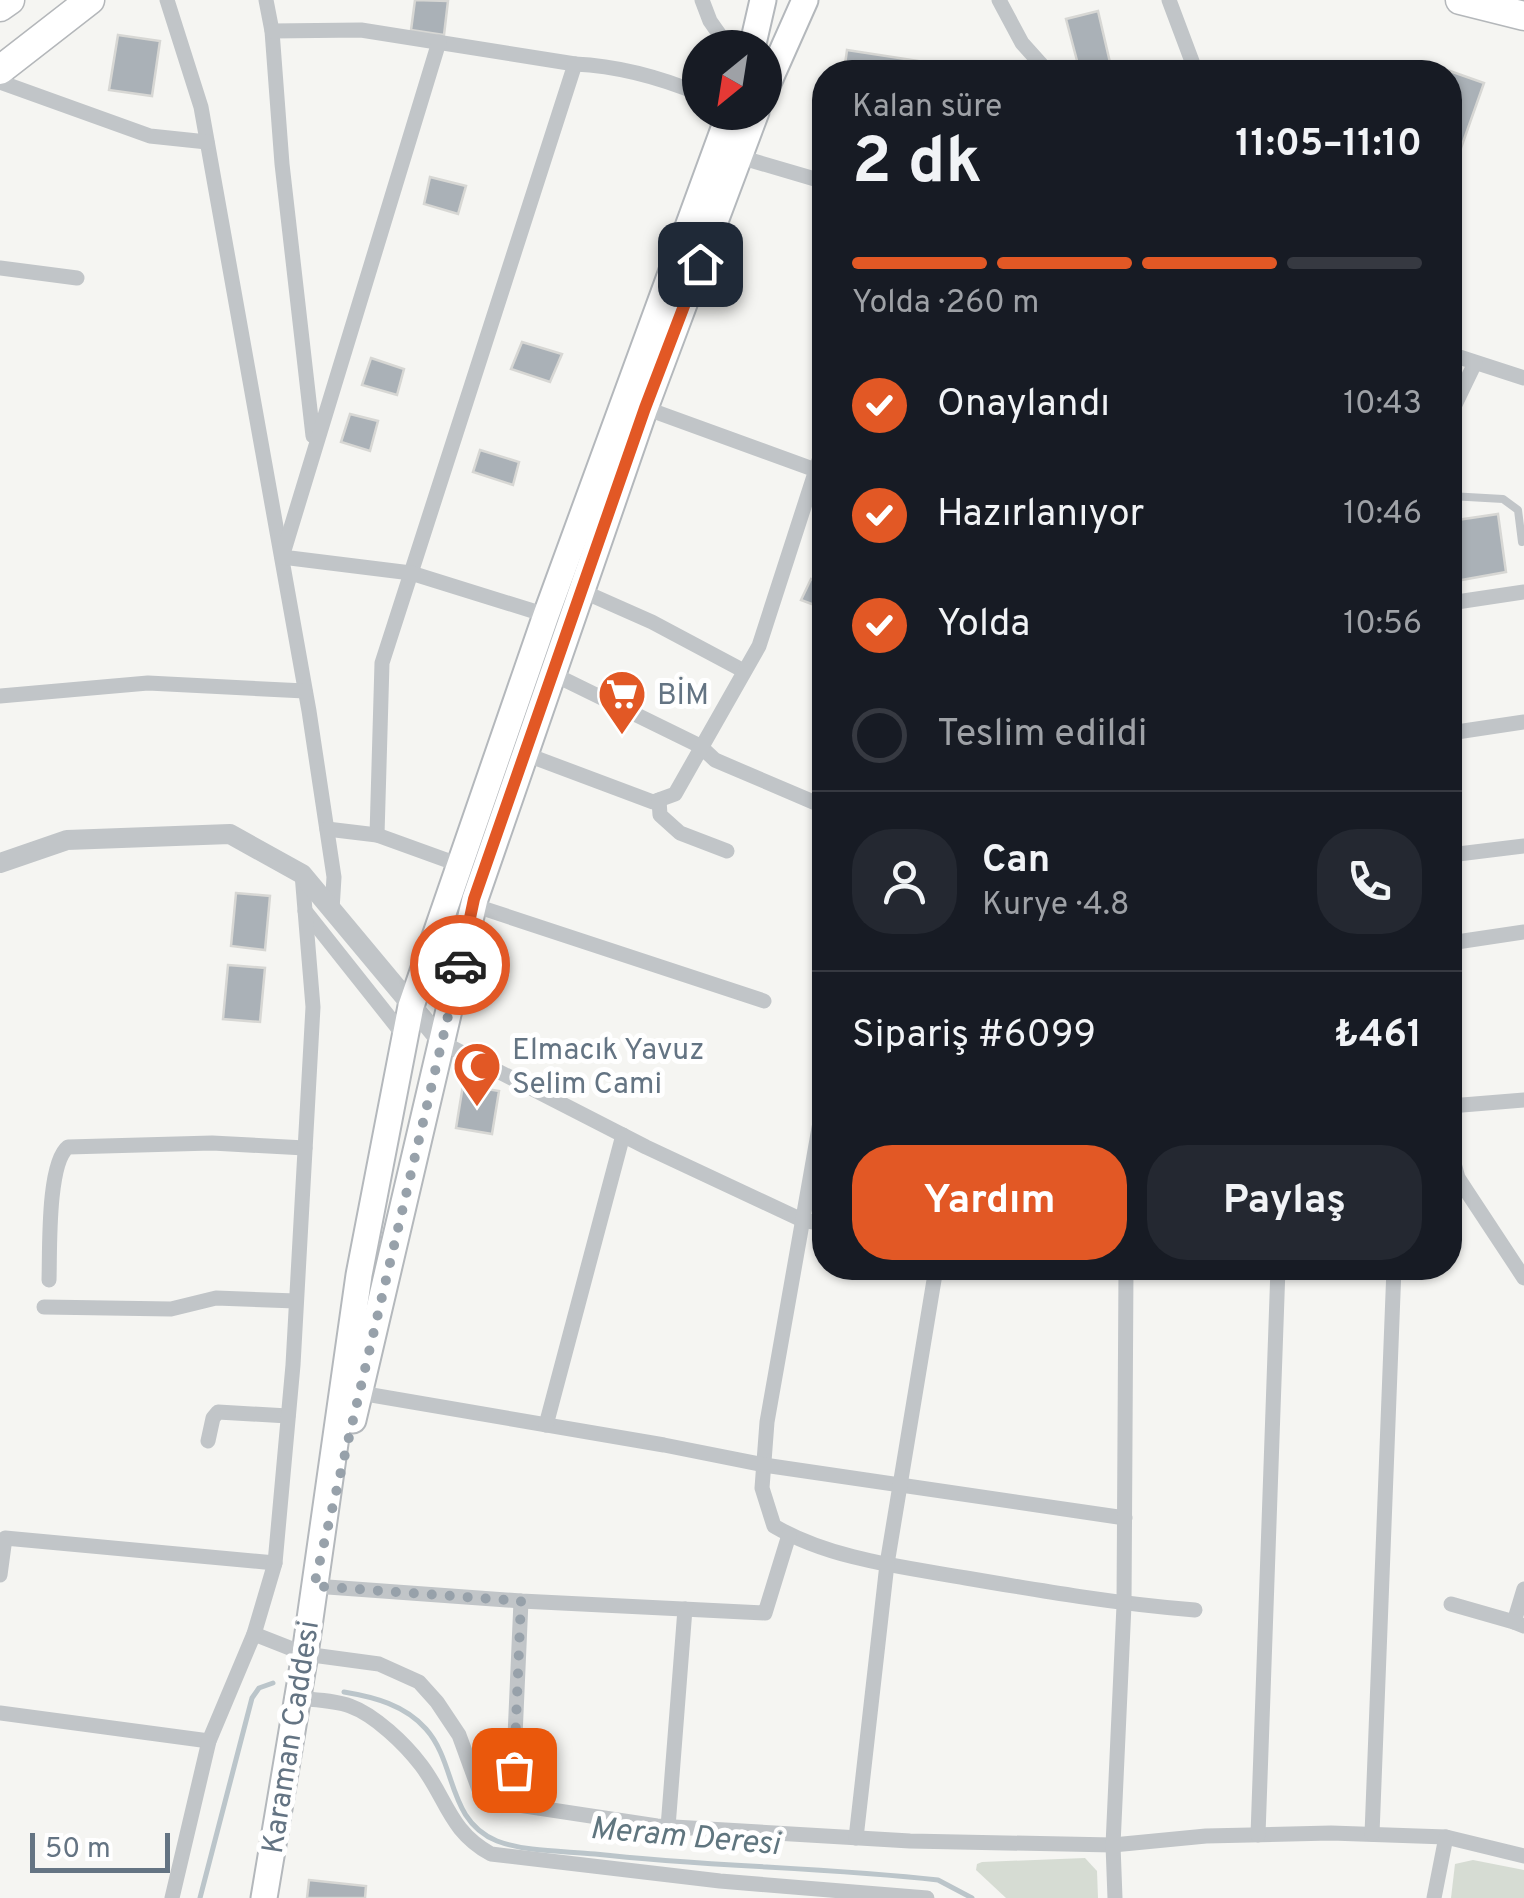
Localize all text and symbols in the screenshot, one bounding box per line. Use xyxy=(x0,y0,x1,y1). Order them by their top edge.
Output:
north arrow xyxy=(682,30,782,130)
map controls xyxy=(682,30,782,130)
text: Kalan süre xyxy=(852,88,1002,128)
text: 11:05–11:10 xyxy=(1235,121,1422,170)
text: 2 dk xyxy=(852,124,982,206)
pin xyxy=(658,222,743,307)
icon: home xyxy=(673,237,728,292)
text: Yolda · 260 m xyxy=(852,284,1039,324)
icon: check xyxy=(852,378,907,433)
text: Onaylandı xyxy=(937,381,1110,430)
text: 10:43 xyxy=(1343,385,1422,425)
icon: check xyxy=(852,488,907,543)
text: Hazırlanıyor xyxy=(937,491,1144,540)
text: 10:46 xyxy=(1343,495,1422,535)
icon: check xyxy=(852,598,907,653)
text: Yolda xyxy=(937,601,1030,650)
text: 10:56 xyxy=(1343,605,1422,645)
supermarket icon: BİM xyxy=(596,668,648,736)
place label: BİM xyxy=(657,676,709,715)
text: Teslim edildi xyxy=(937,711,1147,760)
button: person xyxy=(852,829,957,934)
button: phone xyxy=(1317,829,1422,934)
text: Can xyxy=(982,837,1050,886)
text: Kurye · 4.8 xyxy=(982,886,1130,926)
courier xyxy=(410,915,510,1015)
icon: car xyxy=(433,938,488,993)
text: Sipariş #6099 xyxy=(852,1012,1096,1061)
text: ₺461 xyxy=(1334,1012,1422,1061)
place label: Elmacık Yavuz Selim Cami xyxy=(512,1033,704,1104)
mosque icon: Elmacık Yavuz Selim Cami xyxy=(451,1040,503,1108)
button: Yardım xyxy=(852,1145,1127,1260)
button: Paylaş xyxy=(1147,1145,1422,1260)
street label: Karaman Caddesi xyxy=(256,1618,329,1857)
pin xyxy=(472,1728,557,1813)
icon: bag xyxy=(487,1743,542,1798)
water label: Meram Deresi xyxy=(588,1810,783,1866)
scale bar xyxy=(30,1828,170,1872)
text: 50 m xyxy=(45,1832,111,1868)

